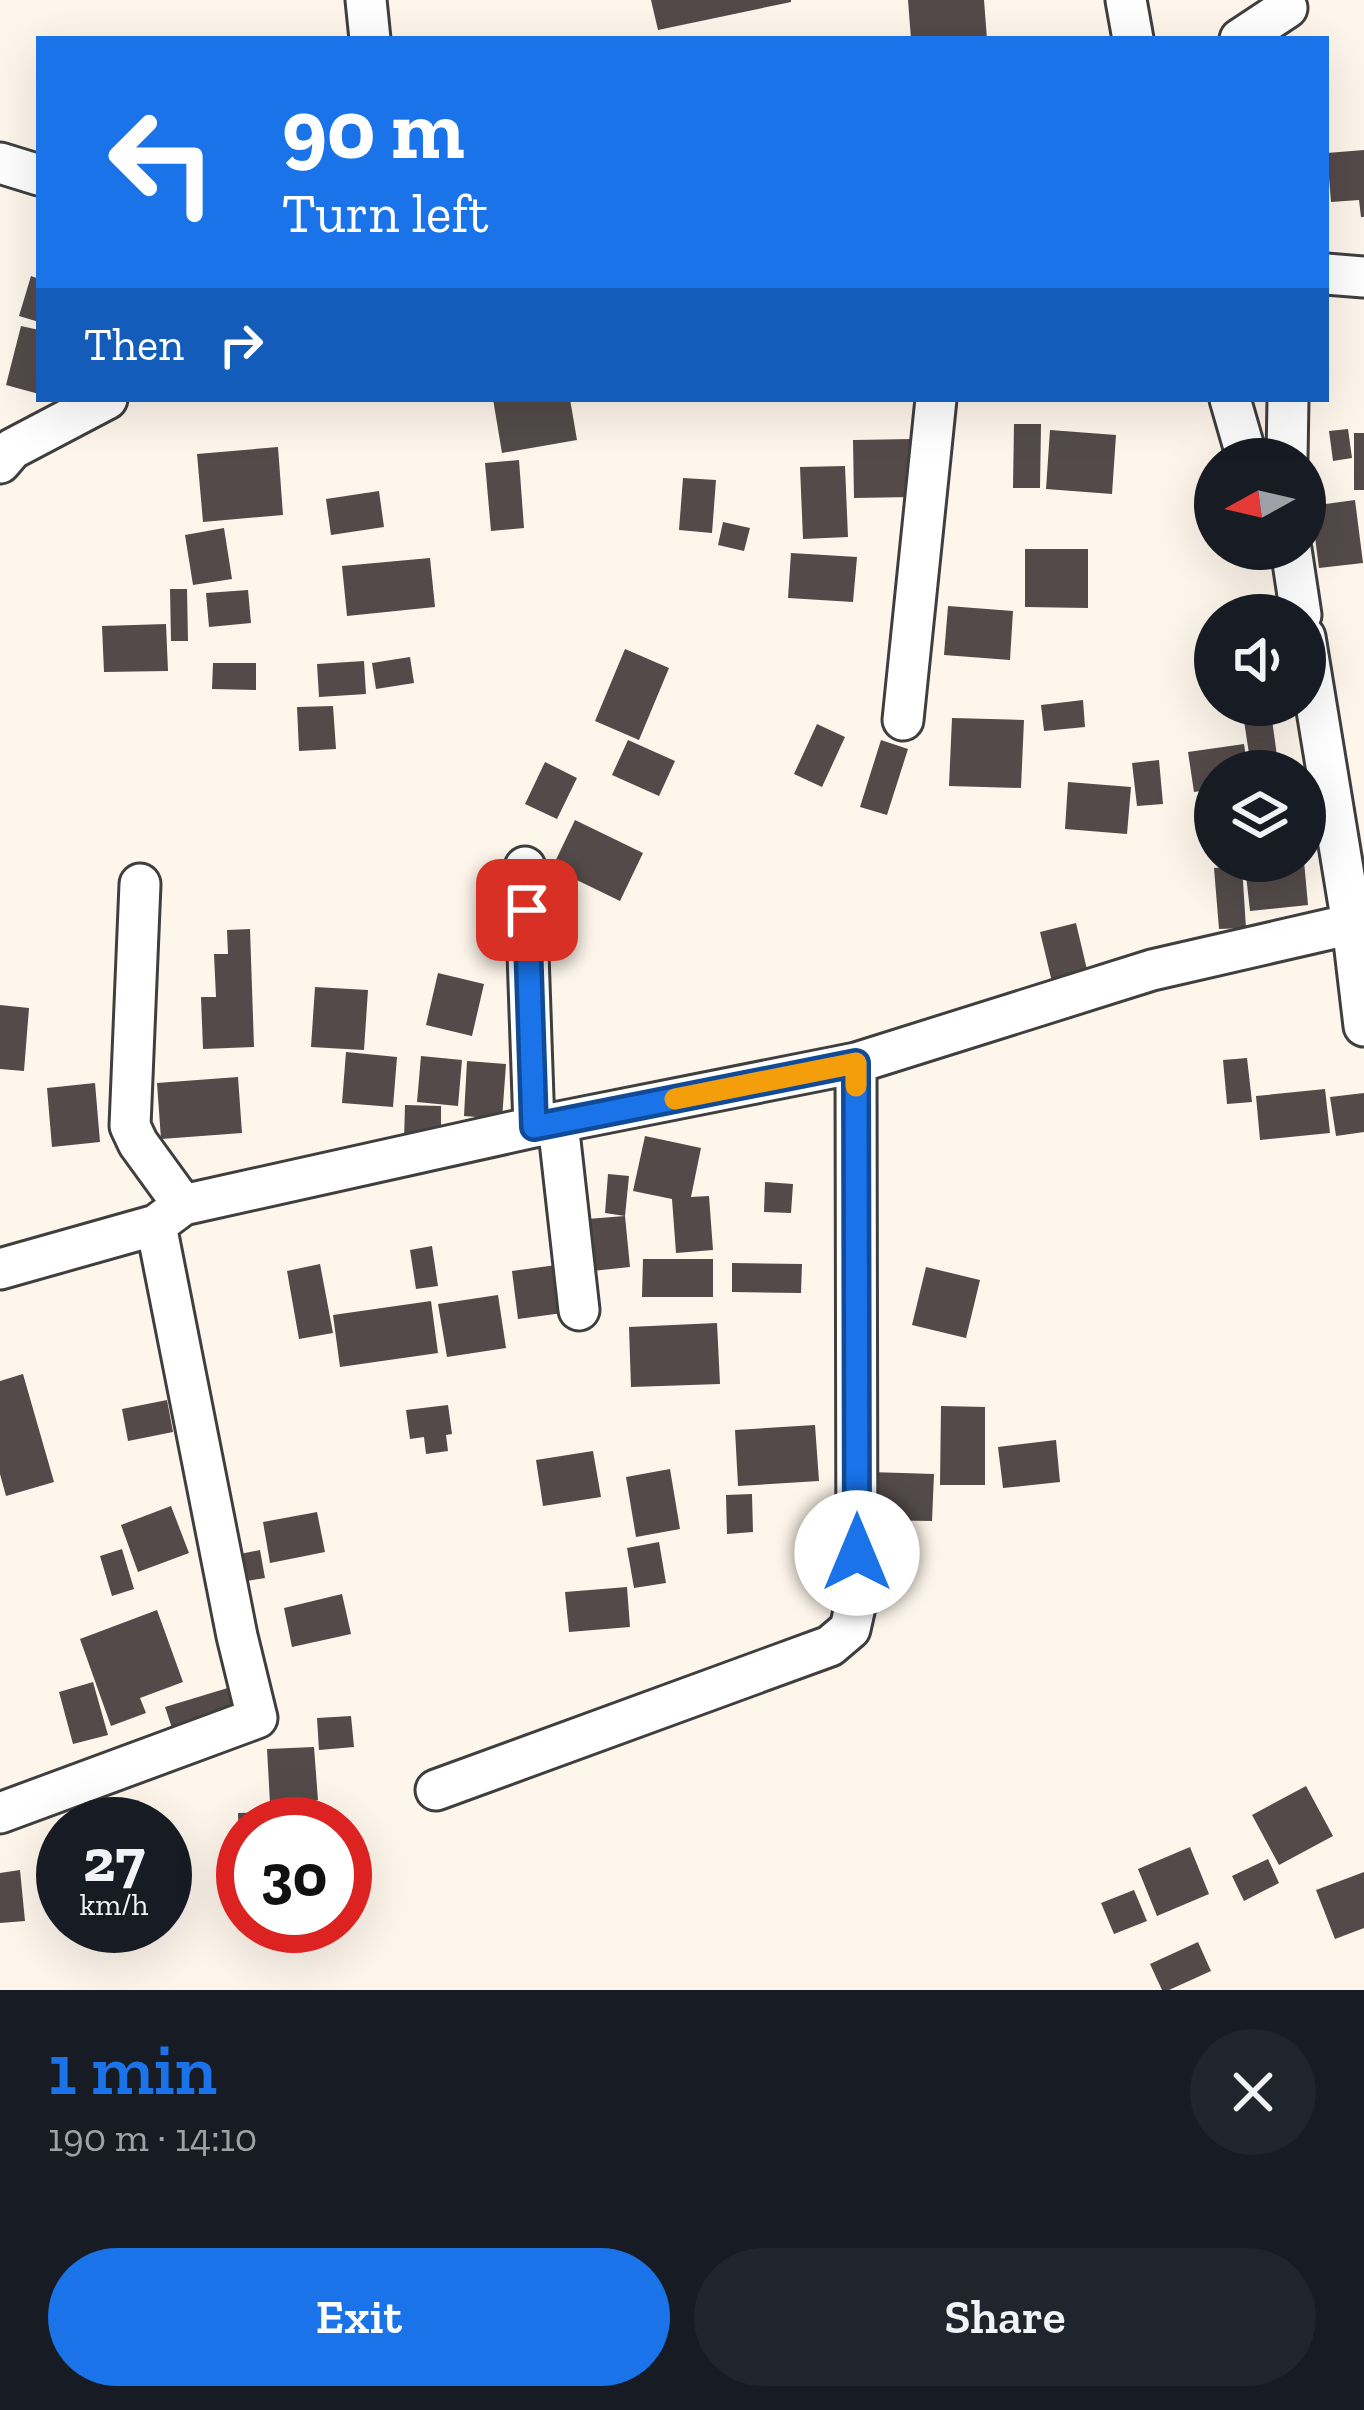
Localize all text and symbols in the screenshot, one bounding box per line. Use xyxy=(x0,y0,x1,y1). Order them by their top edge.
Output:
text: 90 m xyxy=(282,79,465,180)
icon: left xyxy=(84,84,240,240)
text: Turn left xyxy=(282,181,489,246)
icon: right xyxy=(208,312,274,378)
text: Then xyxy=(84,318,184,372)
north arrow xyxy=(1194,438,1326,570)
map controls xyxy=(1194,438,1326,882)
button: sound xyxy=(1194,594,1326,726)
button: layers xyxy=(1194,750,1326,882)
pin xyxy=(476,859,578,961)
icon: arrive xyxy=(494,877,560,943)
position arrow xyxy=(794,1490,920,1616)
speed limit sign: 30 xyxy=(216,1797,372,1953)
text: 27 xyxy=(83,1824,145,1896)
text: km/h xyxy=(80,1887,148,1923)
text: 1 min xyxy=(48,2026,217,2112)
button: close xyxy=(1190,2029,1316,2155)
text: 190 m · 14:10 xyxy=(48,2114,257,2161)
button: Exit xyxy=(48,2248,670,2386)
button: Share xyxy=(694,2248,1316,2386)

